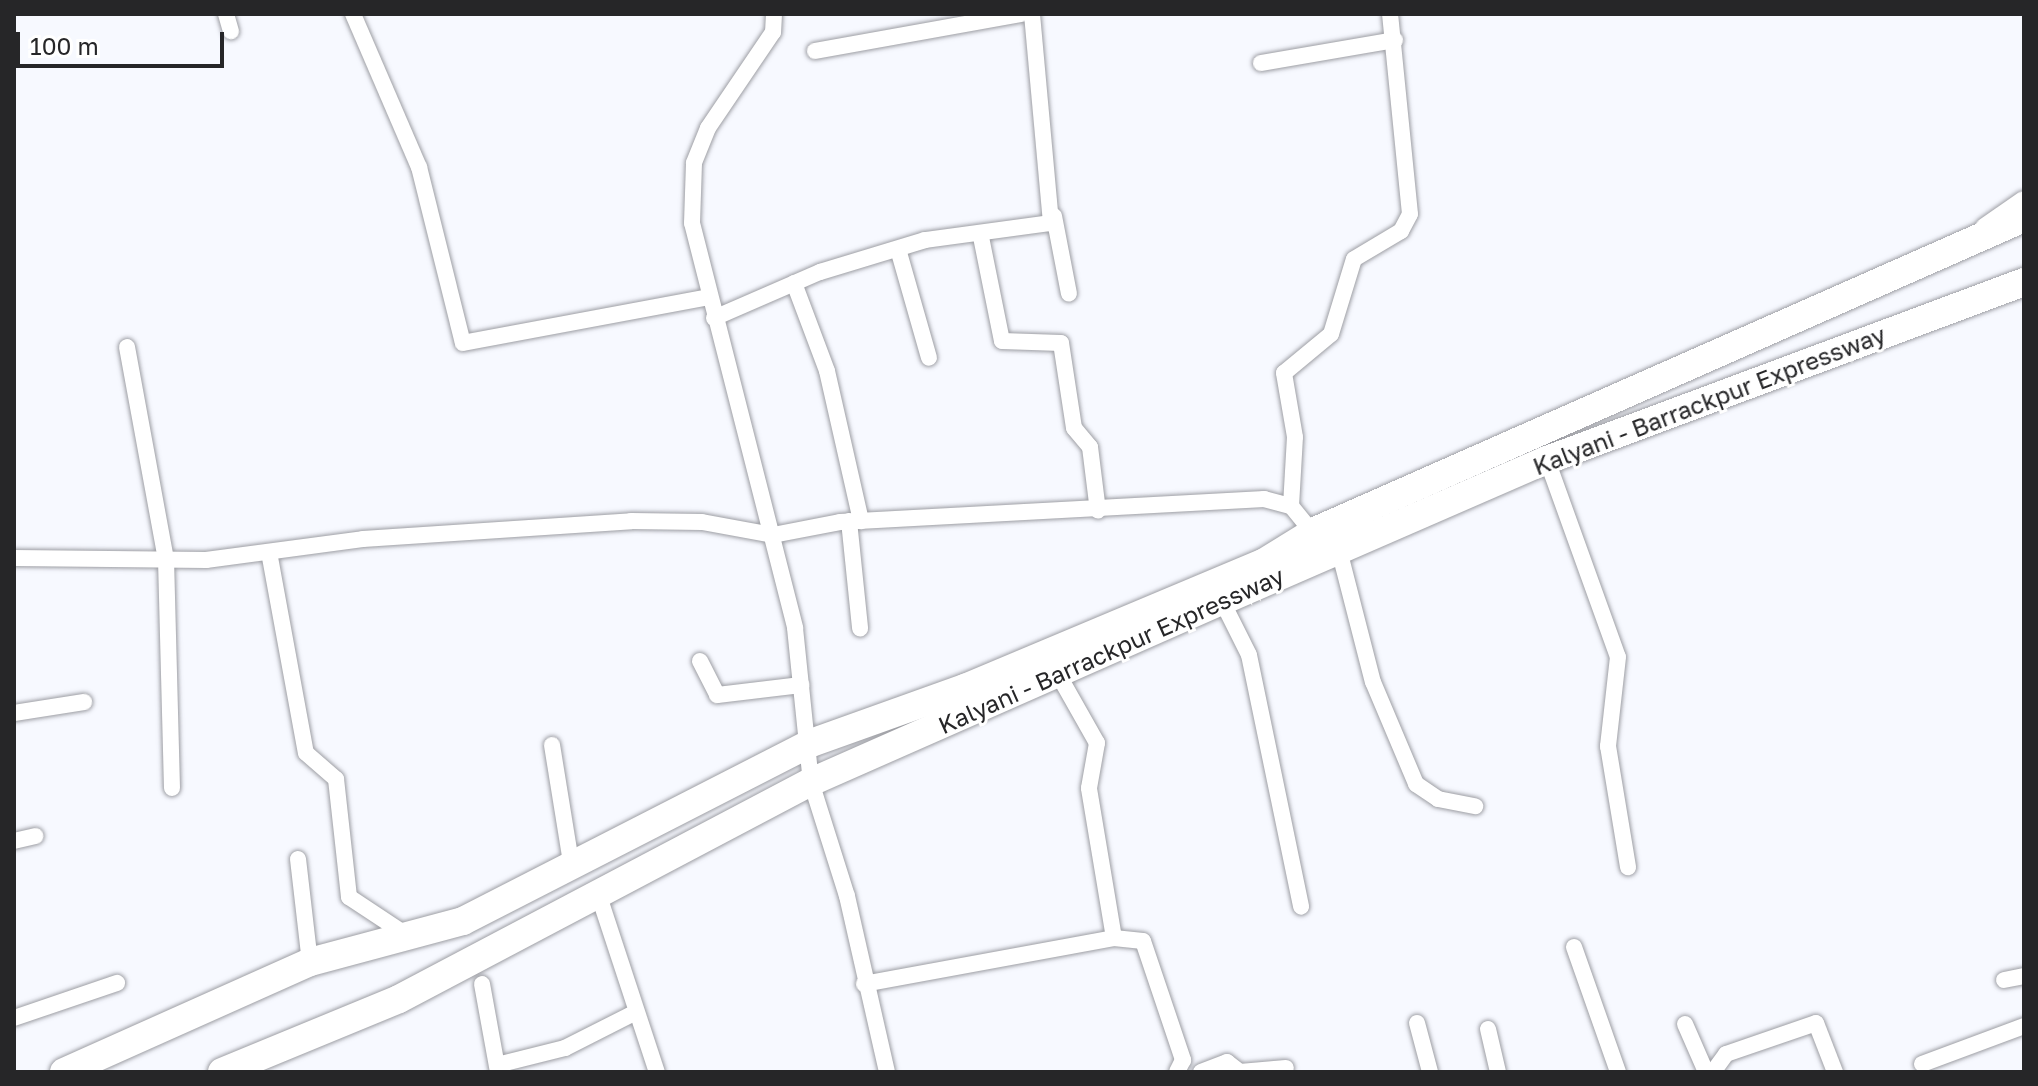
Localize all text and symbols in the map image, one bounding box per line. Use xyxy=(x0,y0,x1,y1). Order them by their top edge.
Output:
scale bar xyxy=(20,16,228,66)
text: 100 m xyxy=(30,31,99,60)
street label: Kalyani - Barrackpur Expressway xyxy=(1529,319,1889,481)
street label: Kalyani - Barrackpur Expressway xyxy=(934,561,1288,739)

